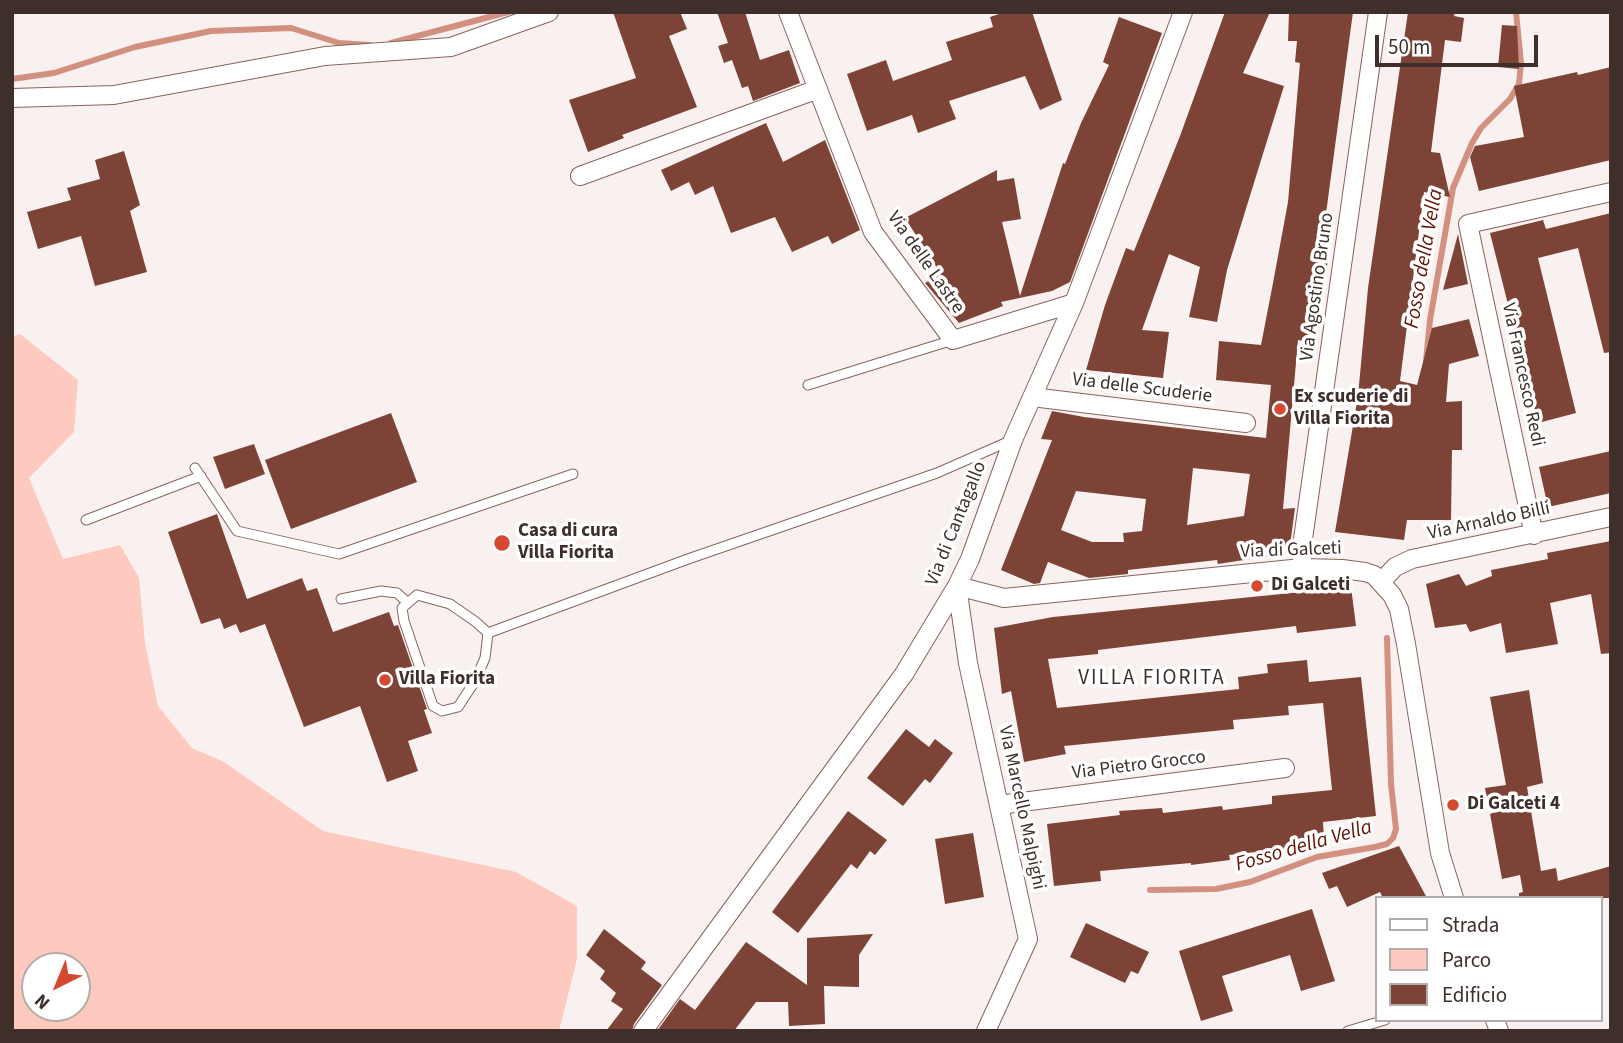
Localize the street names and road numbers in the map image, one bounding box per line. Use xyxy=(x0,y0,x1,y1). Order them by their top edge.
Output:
street label: Via delle Lastre xyxy=(881,208,969,318)
street label: Via Agostino Bruno xyxy=(1296,211,1340,363)
street label: Via Francesco Redi xyxy=(1496,301,1548,449)
street label: Via delle Scuderie xyxy=(1071,369,1213,409)
street label: Via di Cantagallo xyxy=(922,458,992,590)
street label: Via Arnaldo Billi xyxy=(1426,498,1552,546)
street label: Via di Galceti xyxy=(1240,538,1342,564)
street label: Via Marcello Malpighi xyxy=(992,724,1050,892)
street label: Via Pietro Grocco xyxy=(1071,746,1207,786)

